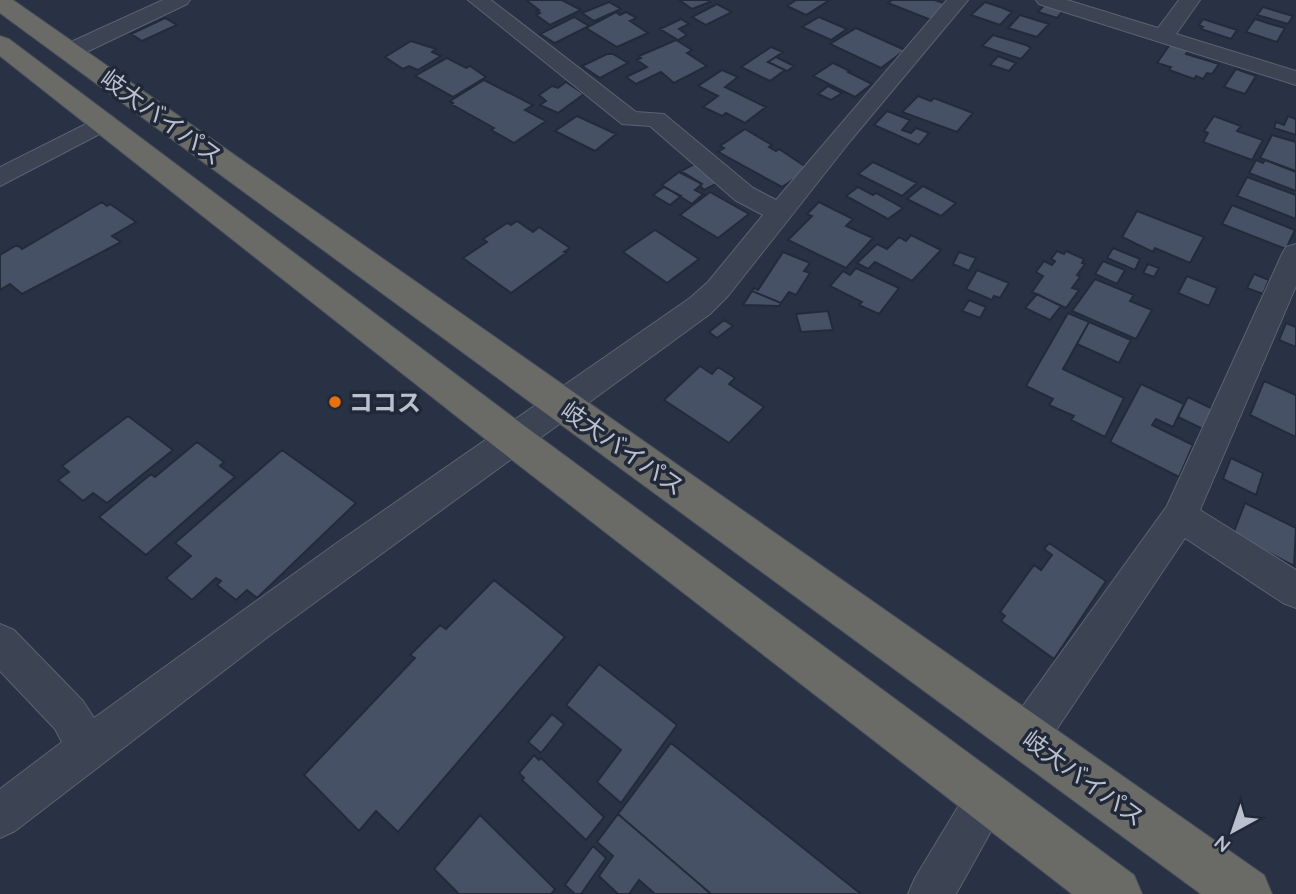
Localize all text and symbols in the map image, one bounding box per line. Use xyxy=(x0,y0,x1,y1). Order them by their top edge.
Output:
street label: 岐大バイパス xyxy=(95,63,229,171)
place label: ココス xyxy=(349,387,421,417)
marker: ココス xyxy=(327,394,343,410)
street label: 岐大バイパス xyxy=(556,395,690,501)
street label: 岐大バイパス xyxy=(1017,724,1151,832)
north arrow xyxy=(1198,796,1268,866)
text: N xyxy=(1209,830,1235,858)

